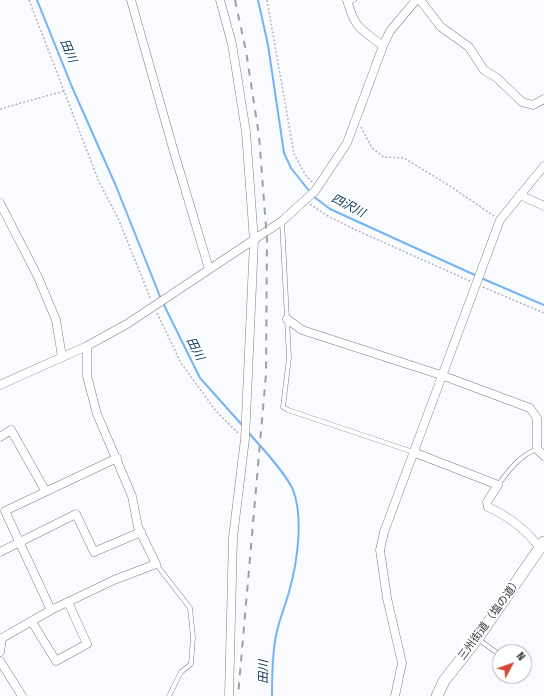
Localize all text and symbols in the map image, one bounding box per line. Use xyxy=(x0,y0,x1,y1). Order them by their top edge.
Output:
water label: 田川 xyxy=(57,37,79,65)
water label: 四沢川 xyxy=(329,191,367,221)
water label: 田川 xyxy=(183,335,207,363)
street label: 三州街道（塩の道） xyxy=(456,575,524,663)
north arrow xyxy=(492,644,532,684)
text: N xyxy=(514,650,528,663)
water label: 田川 xyxy=(257,660,271,684)

